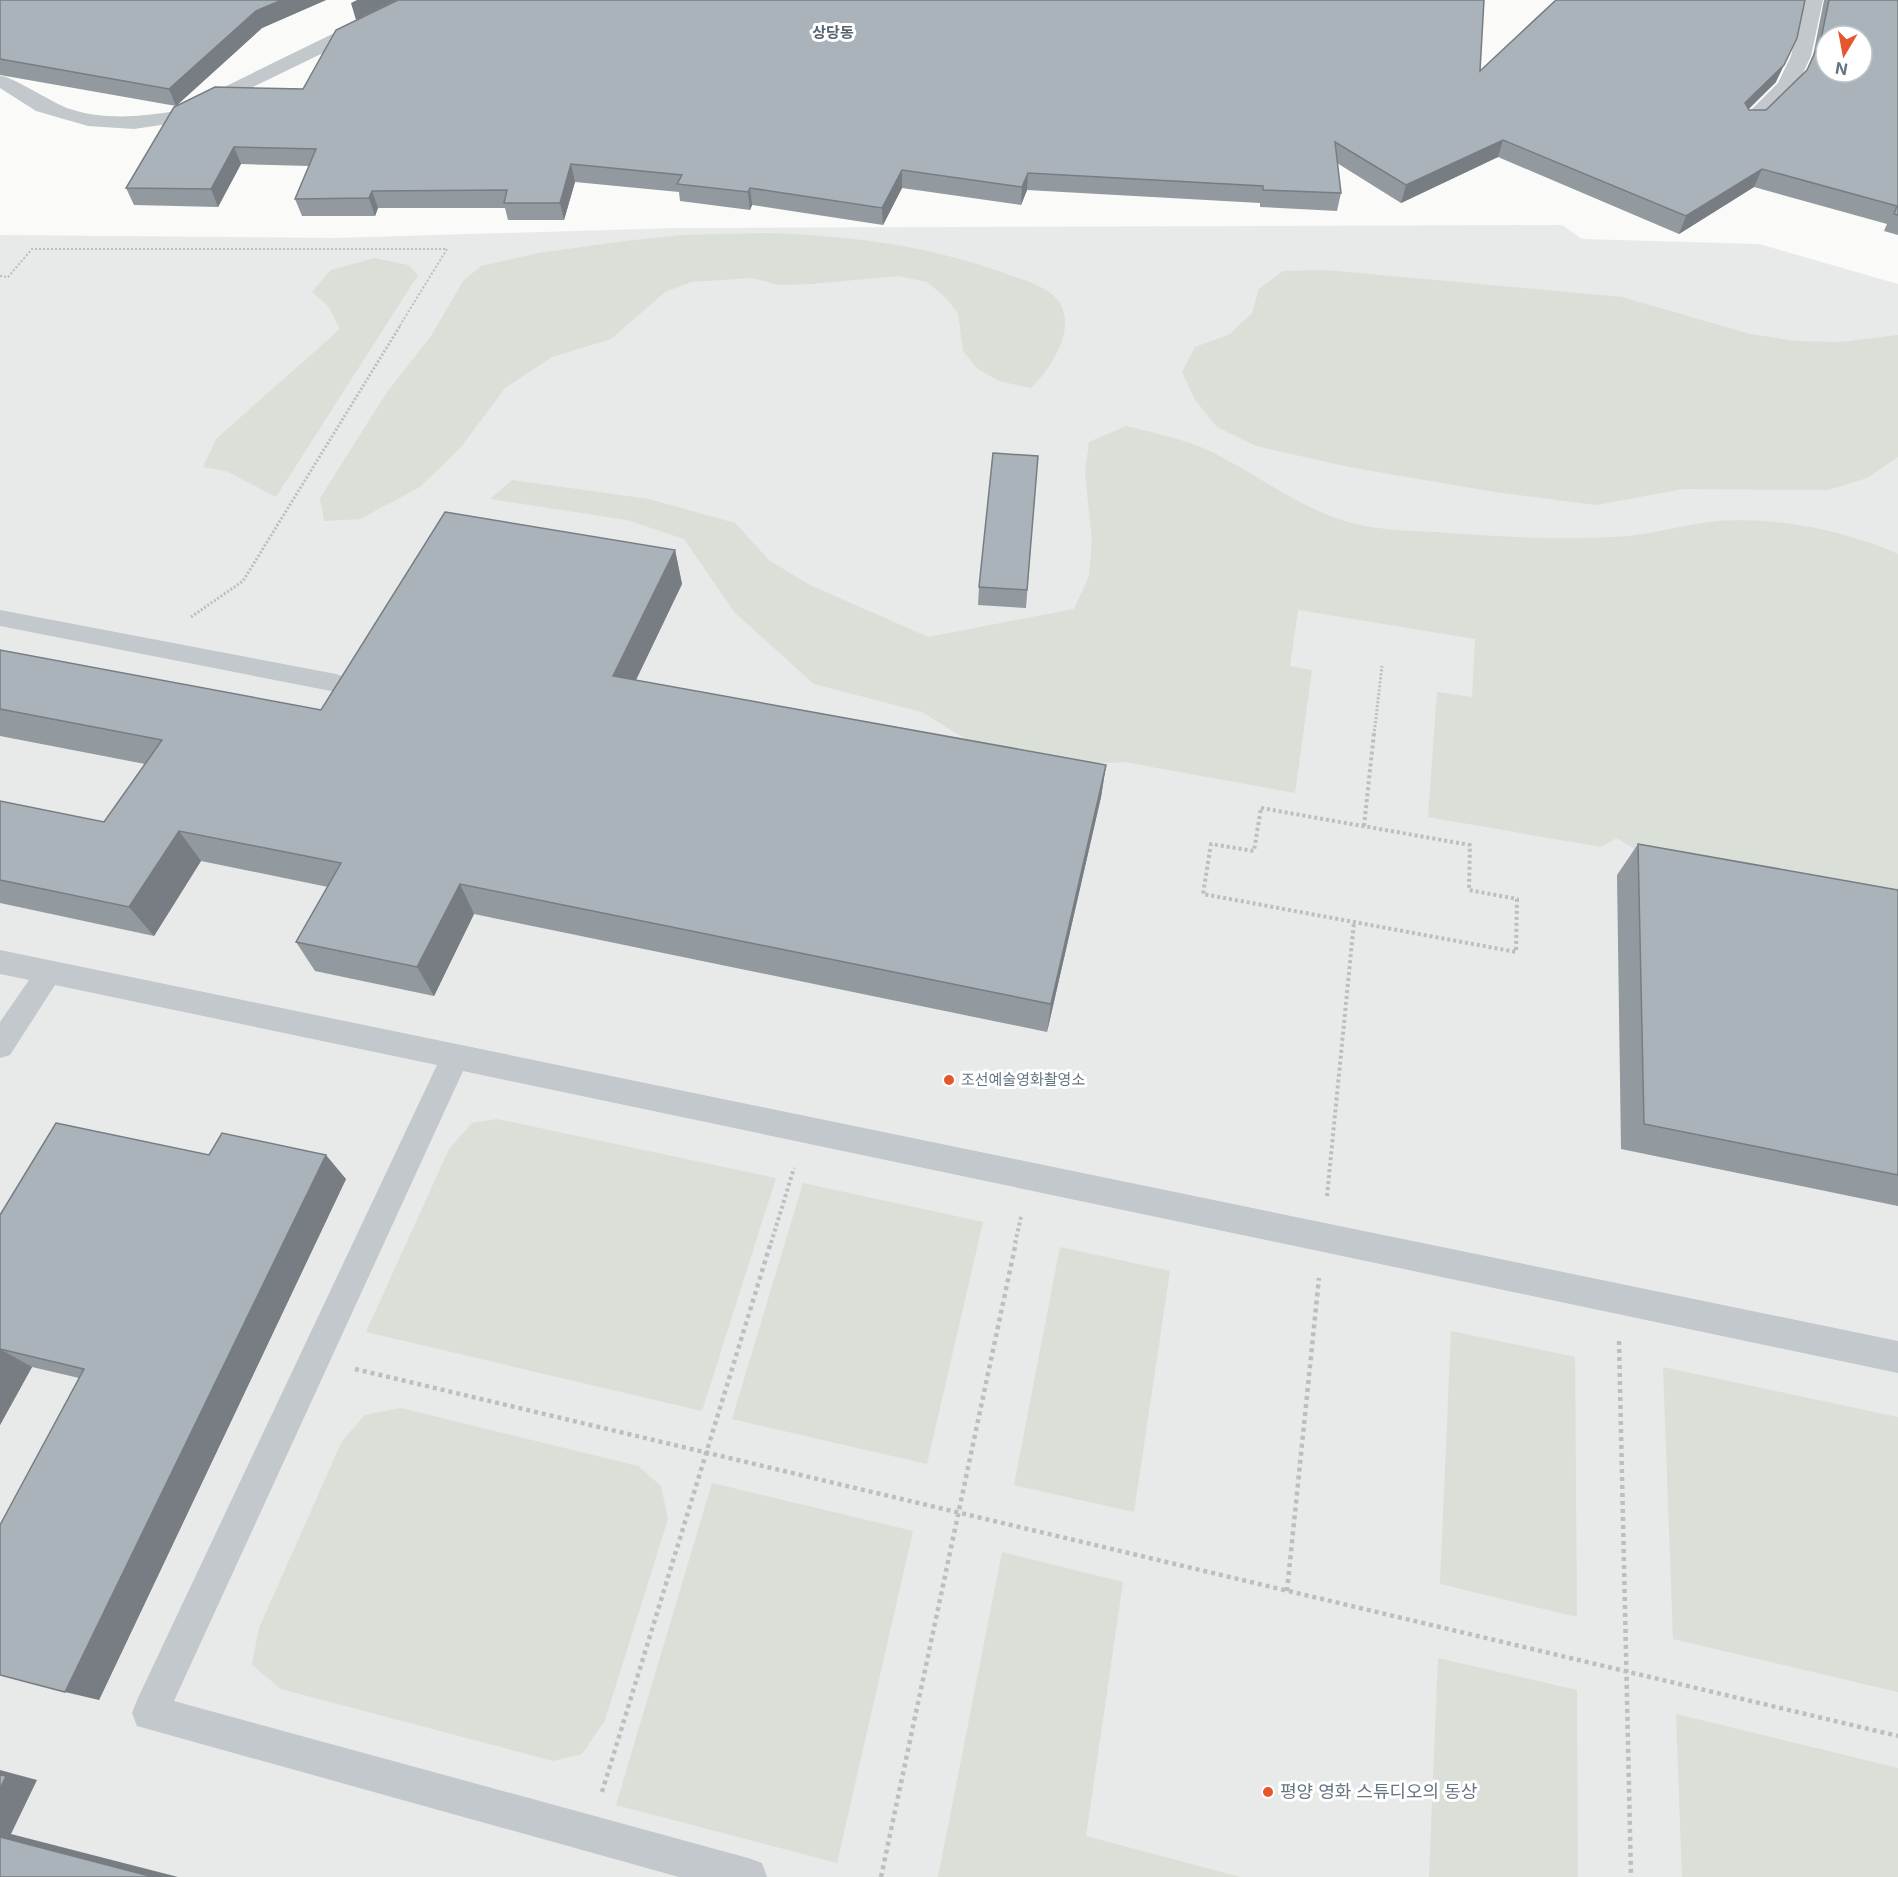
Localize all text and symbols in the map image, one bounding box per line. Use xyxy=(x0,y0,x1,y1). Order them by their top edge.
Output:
district label: 상당동 xyxy=(812,23,854,42)
north arrow xyxy=(1814,24,1874,84)
text: N xyxy=(1834,58,1849,80)
place label: 조선예술영화촬영소 xyxy=(961,1070,1085,1089)
marker: 조선예술영화촬영소 xyxy=(942,1073,956,1087)
place label: 평양 영화 스튜디오의 동상 xyxy=(1280,1781,1477,1802)
marker: 평양 영화 스튜디오의 동상 xyxy=(1261,1785,1275,1799)

